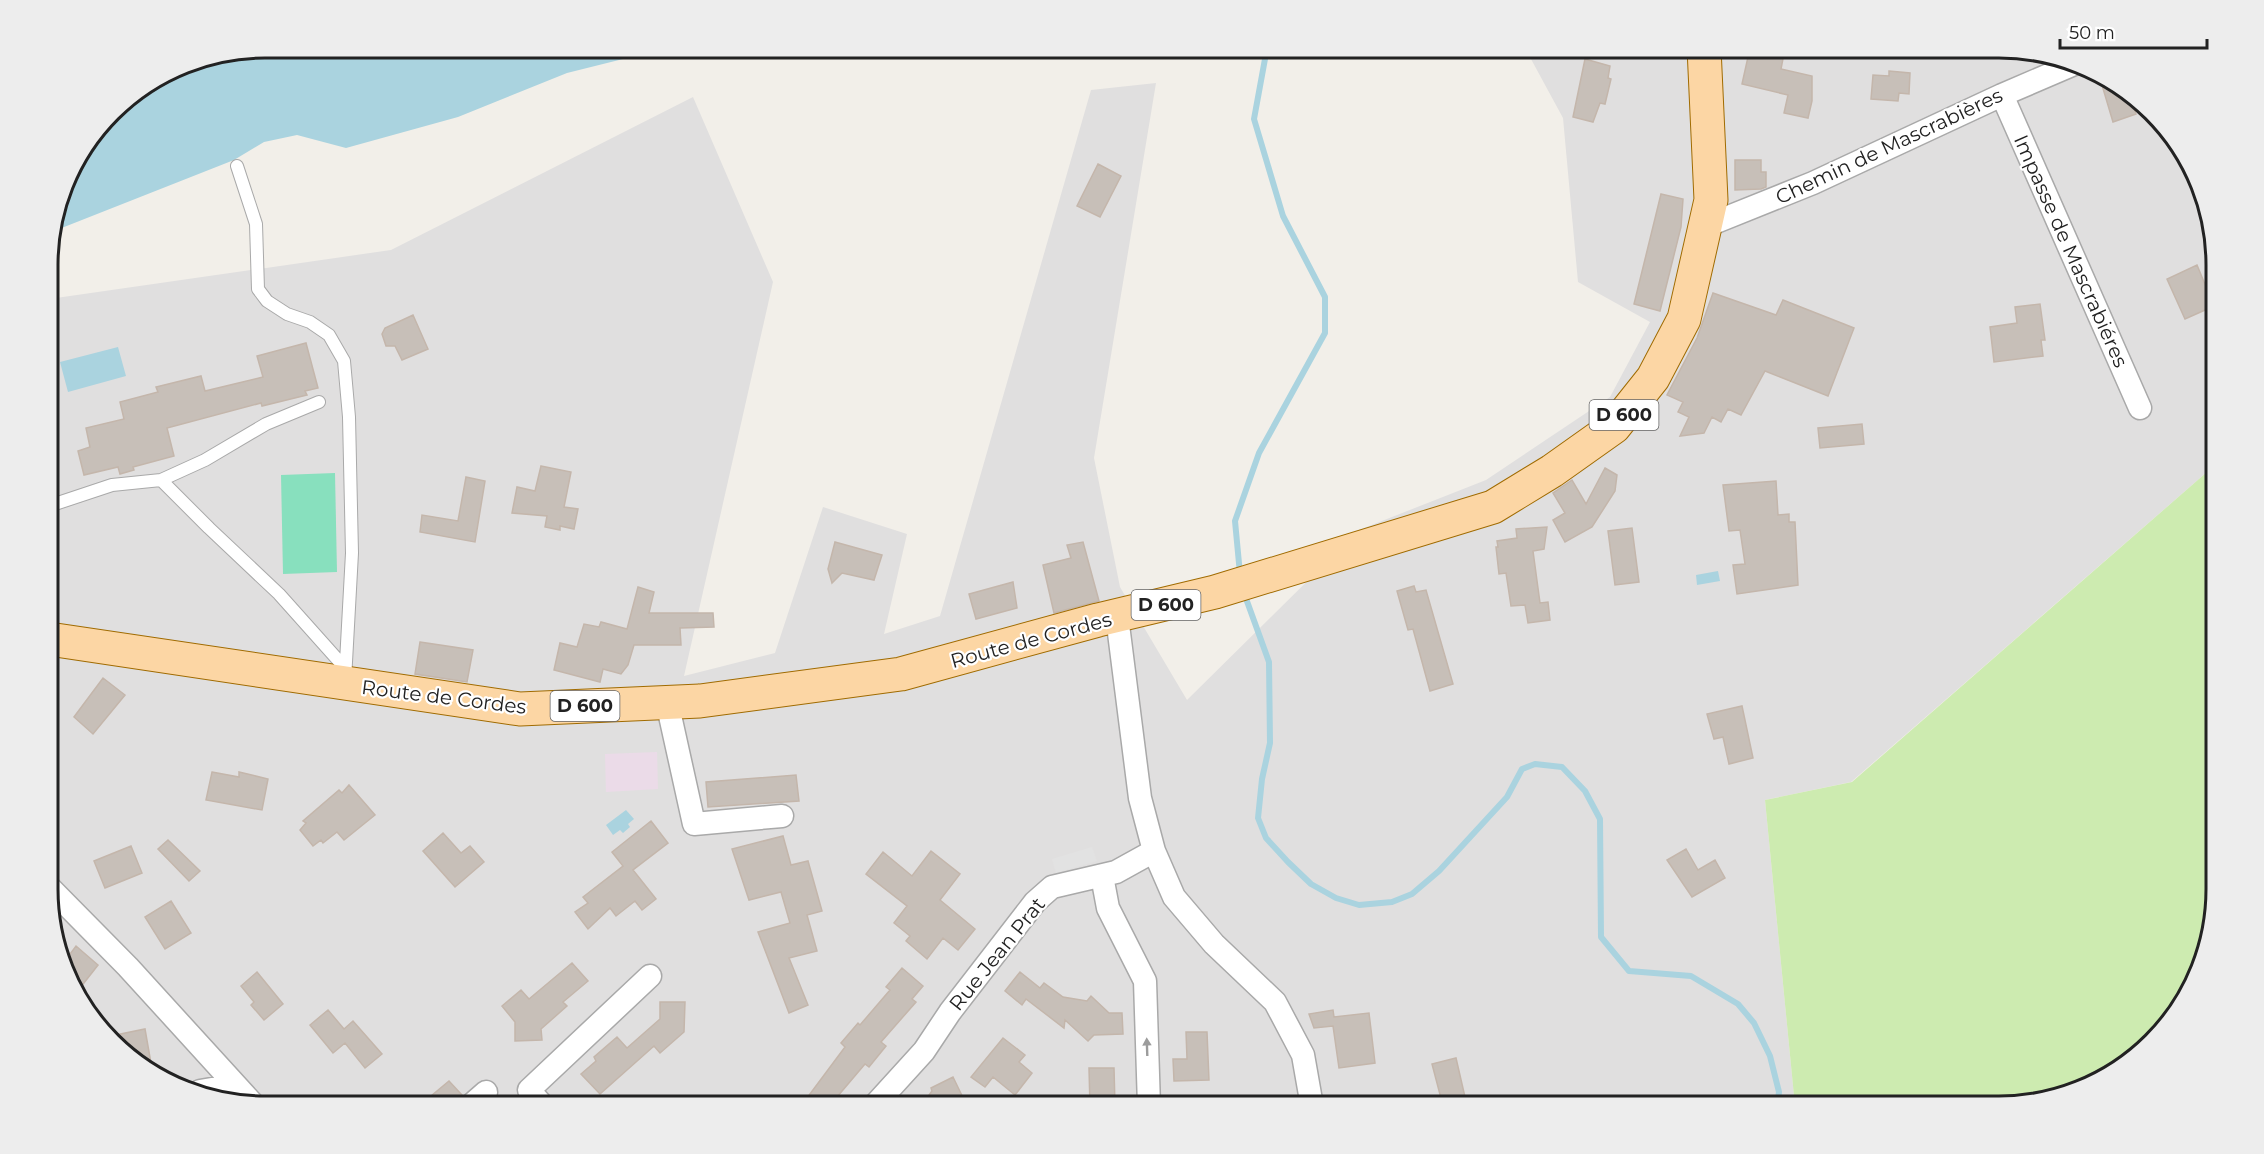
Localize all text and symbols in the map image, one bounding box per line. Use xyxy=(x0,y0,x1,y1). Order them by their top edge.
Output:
scale bar xyxy=(2060,12,2207,50)
text: 50 m xyxy=(2069,22,2115,44)
street label: Chemin de Mascrabières xyxy=(1772,83,2006,209)
street label: Impasse de Mascrabiéres xyxy=(2009,131,2133,371)
road number: D 600 xyxy=(1590,400,1658,430)
road number: D 600 xyxy=(1132,590,1200,620)
street label: Route de Cordes xyxy=(948,607,1114,673)
street label: Route de Cordes xyxy=(360,675,528,719)
road number: D 600 xyxy=(550,691,620,721)
street label: Rue Jean Prat xyxy=(944,893,1050,1015)
one-way arrow xyxy=(1142,1038,1151,1057)

